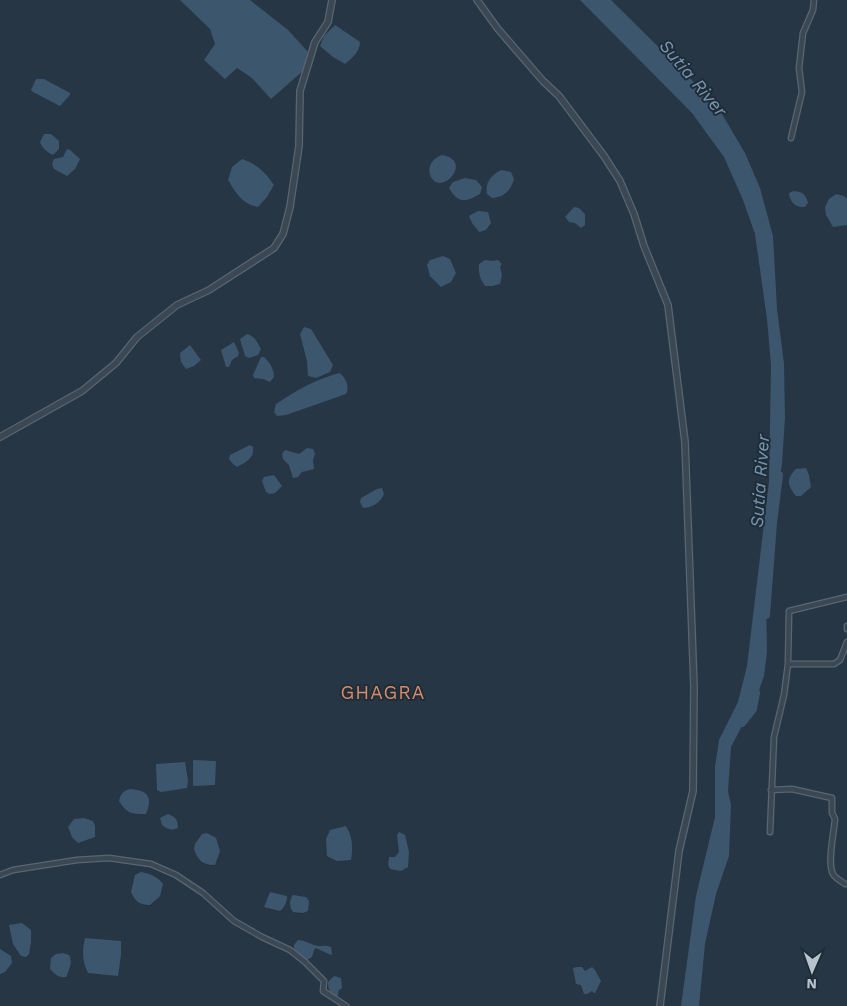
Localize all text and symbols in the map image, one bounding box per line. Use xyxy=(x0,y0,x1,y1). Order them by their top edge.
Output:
water label: Sutia River xyxy=(655,35,732,121)
water label: Sutia River xyxy=(746,432,773,528)
district label: GHAGRA xyxy=(341,681,425,704)
north arrow xyxy=(787,946,837,996)
text: N xyxy=(806,976,817,992)

